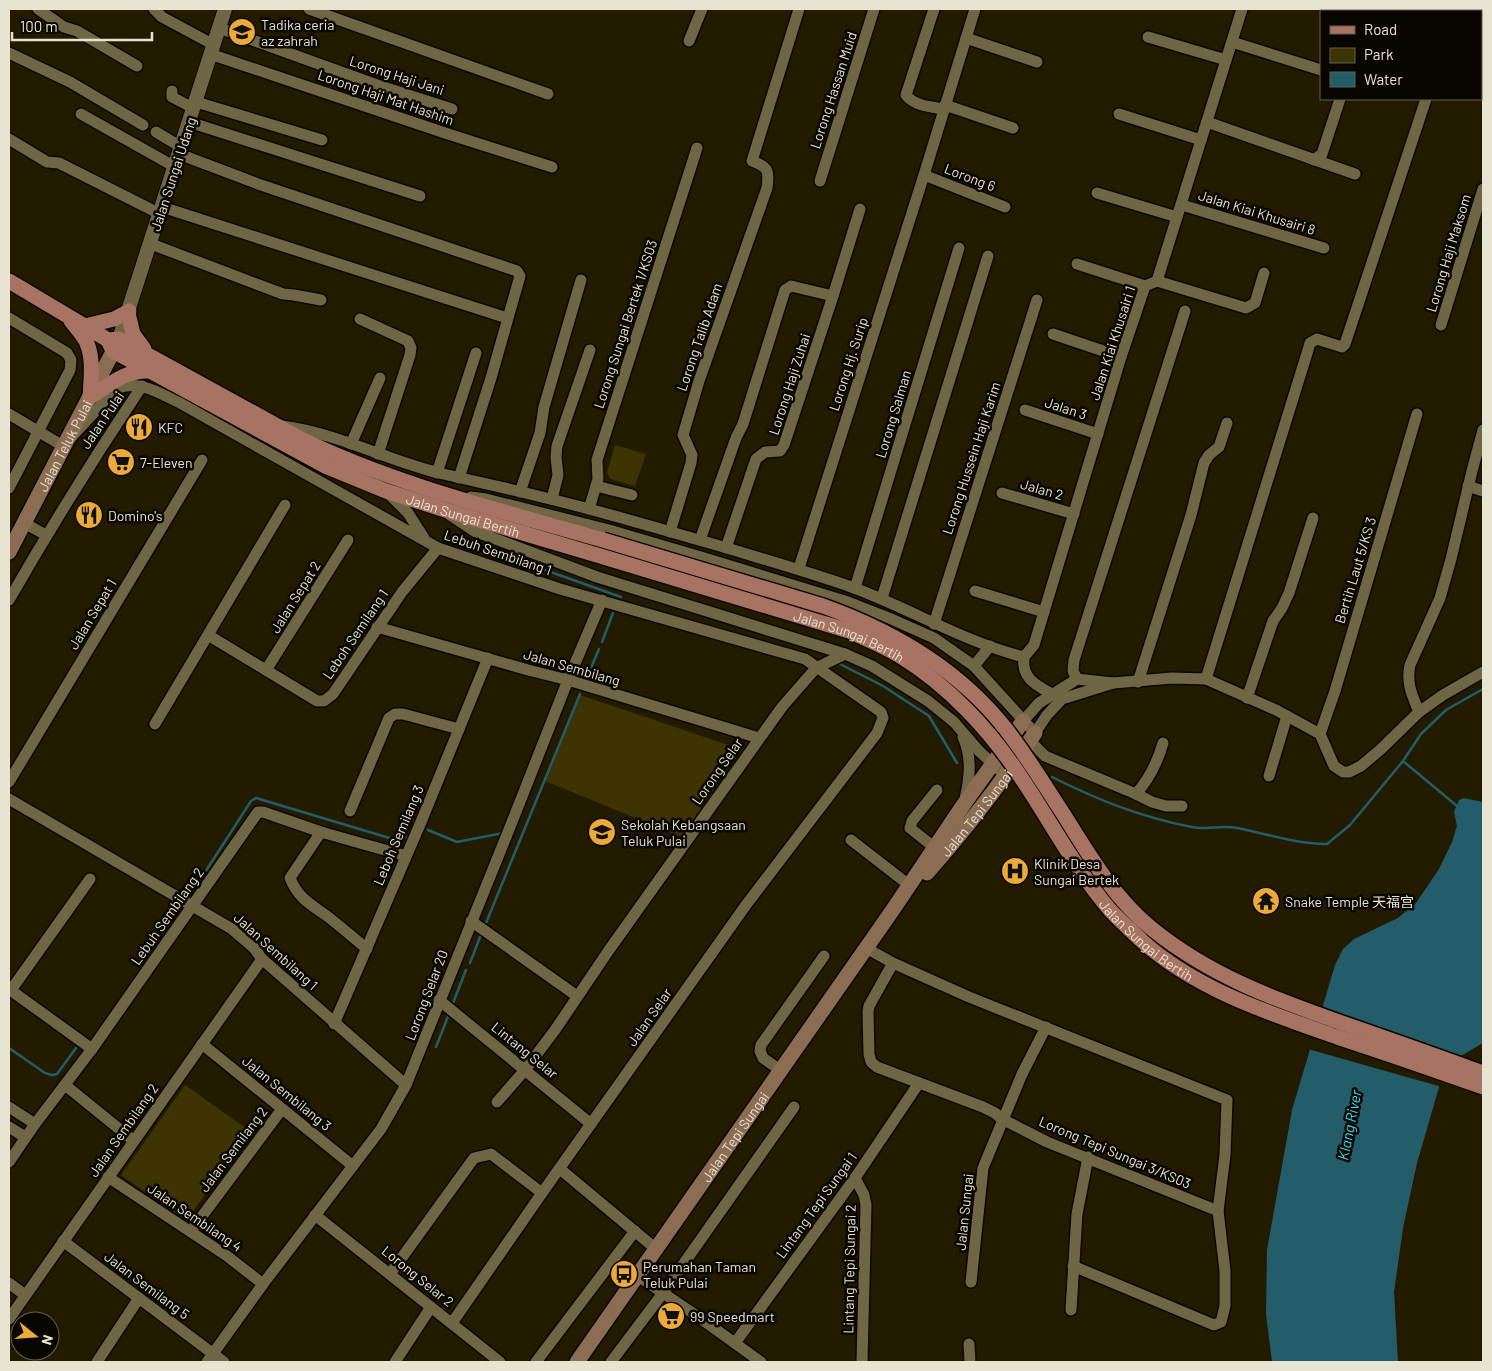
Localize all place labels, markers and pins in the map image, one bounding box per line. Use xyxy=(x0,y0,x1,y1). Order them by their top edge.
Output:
place label: Tadika ceria az zahrah xyxy=(261,16,335,49)
school or university icon: Tadika ceria az zahrah xyxy=(227,17,257,47)
restaurant icon: KFC xyxy=(124,412,154,442)
place label: KFC xyxy=(158,419,183,436)
supermarket icon: 7-Eleven xyxy=(106,447,136,477)
place label: 7-Eleven xyxy=(140,454,193,471)
restaurant icon: Domino's xyxy=(74,500,104,530)
place label: Domino's xyxy=(108,507,163,524)
place label: Sekolah Kebangsaan Teluk Pulai xyxy=(621,816,746,849)
school or university icon: Sekolah Kebangsaan Teluk Pulai xyxy=(587,817,617,847)
place label: Klinik Desa Sungai Bertek xyxy=(1034,855,1119,888)
hospital icon: Klinik Desa Sungai Bertek xyxy=(1000,856,1030,886)
temple icon: Snake Temple 天福宫 xyxy=(1251,886,1281,916)
place label: Snake Temple 天福宫 xyxy=(1285,893,1414,910)
place label: Perumahan Taman Teluk Pulai xyxy=(643,1258,756,1291)
bus stop icon: Perumahan Taman Teluk Pulai xyxy=(609,1259,639,1289)
supermarket icon: 99 Speedmart xyxy=(656,1301,686,1331)
place label: 99 Speedmart xyxy=(690,1308,775,1325)

